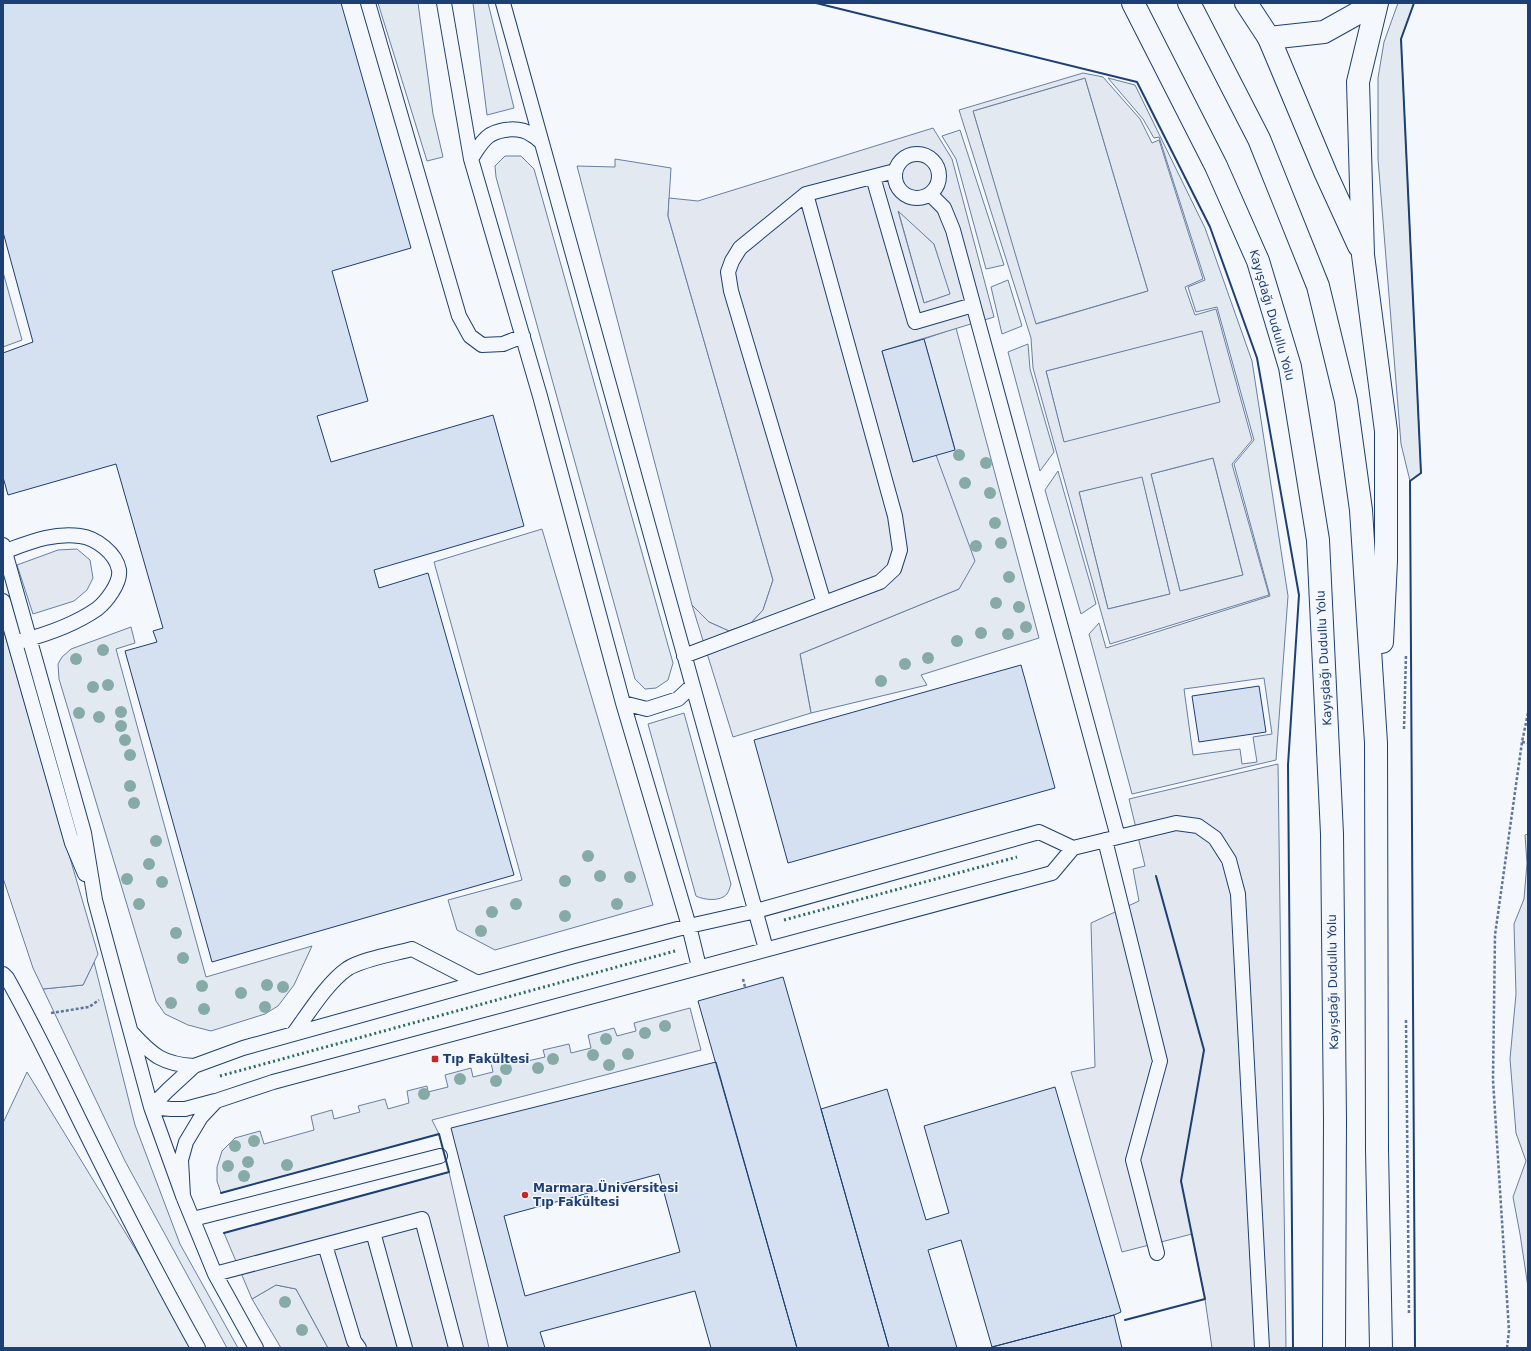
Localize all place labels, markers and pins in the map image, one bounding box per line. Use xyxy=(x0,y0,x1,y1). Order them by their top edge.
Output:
place label: Tıp Fakültesi xyxy=(443,1052,529,1066)
marker: Tıp Fakültesi xyxy=(430,1054,440,1064)
place label: Marmara Üniversitesi Tıp Fakültesi xyxy=(533,1180,678,1209)
marker: Marmara Üniversitesi Tıp Fakültesi xyxy=(520,1190,530,1200)

